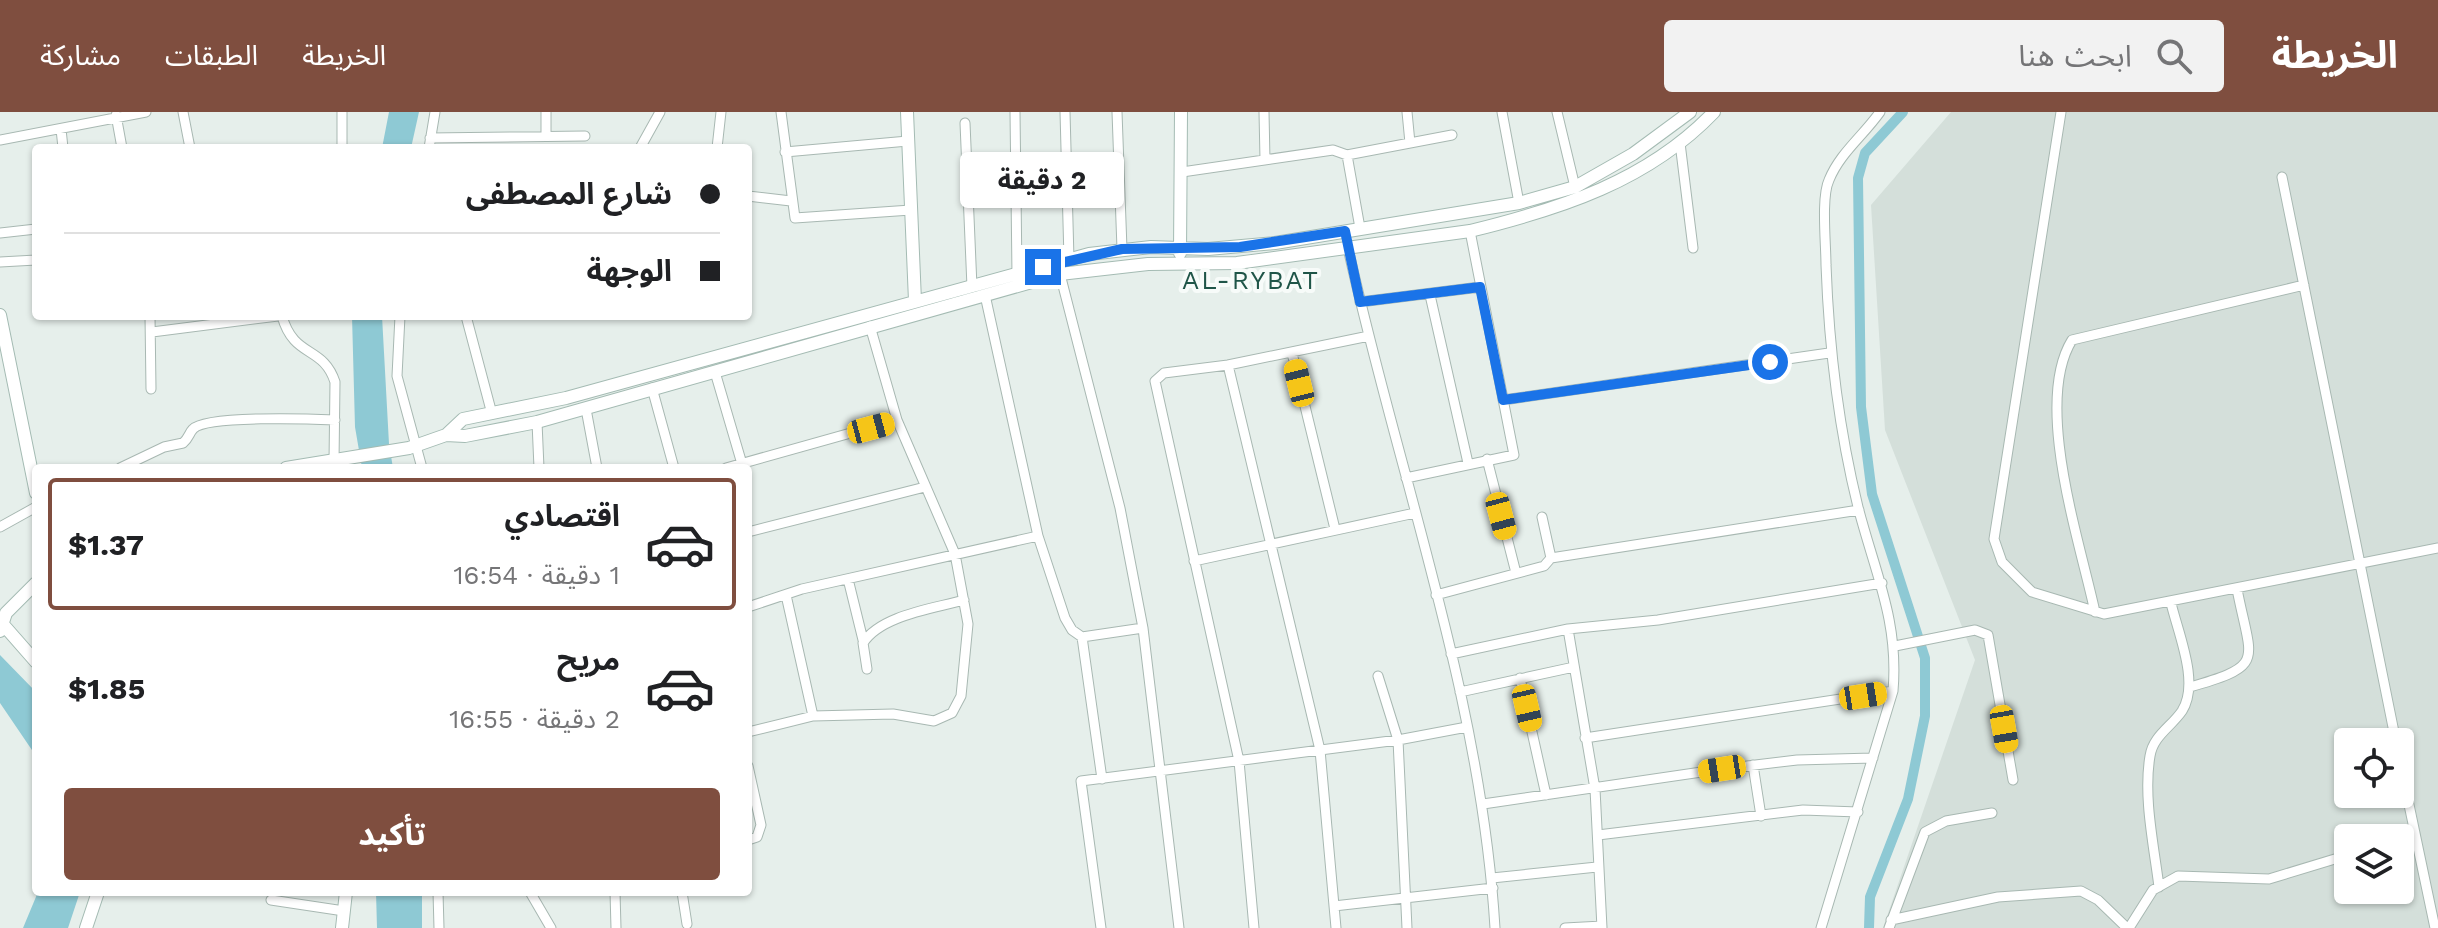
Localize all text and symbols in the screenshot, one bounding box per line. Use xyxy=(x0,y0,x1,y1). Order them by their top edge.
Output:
search box xyxy=(1664,20,2224,92)
text: الخريطة xyxy=(2272,33,2398,77)
icon: search xyxy=(2152,34,2196,78)
text: ابحث هنا xyxy=(2018,38,2132,73)
text: مشاركة xyxy=(40,39,121,72)
text: الطبقات xyxy=(165,39,258,72)
text: الخريطة xyxy=(302,39,386,72)
callout: 2 دقيقة xyxy=(961,151,1125,207)
text: 2 دقيقة xyxy=(998,165,1086,195)
text: شارع المصطفى xyxy=(466,176,672,211)
route end xyxy=(1025,249,1061,285)
text: الوجهة xyxy=(587,253,672,288)
district label: AL-RYBAT xyxy=(1182,265,1320,295)
route start xyxy=(1752,344,1788,380)
car xyxy=(1282,357,1316,409)
car xyxy=(845,410,897,446)
car xyxy=(1483,490,1519,542)
text: اقتصادي xyxy=(505,498,620,533)
icon: car xyxy=(644,508,716,580)
text: $1.37 xyxy=(68,527,144,562)
text: 1 دقيقة · 16:54 xyxy=(453,560,620,590)
text: مريح xyxy=(557,642,620,677)
icon: car xyxy=(644,652,716,724)
text: $1.85 xyxy=(68,671,145,706)
car xyxy=(1837,680,1889,712)
car xyxy=(1510,682,1544,734)
car xyxy=(1988,703,2020,755)
text: 2 دقيقة · 16:55 xyxy=(449,704,620,734)
map controls xyxy=(2334,728,2414,904)
button: locate xyxy=(2334,728,2414,808)
car xyxy=(1696,753,1748,785)
button: تأكيد xyxy=(64,788,720,880)
button: layers xyxy=(2334,824,2414,904)

